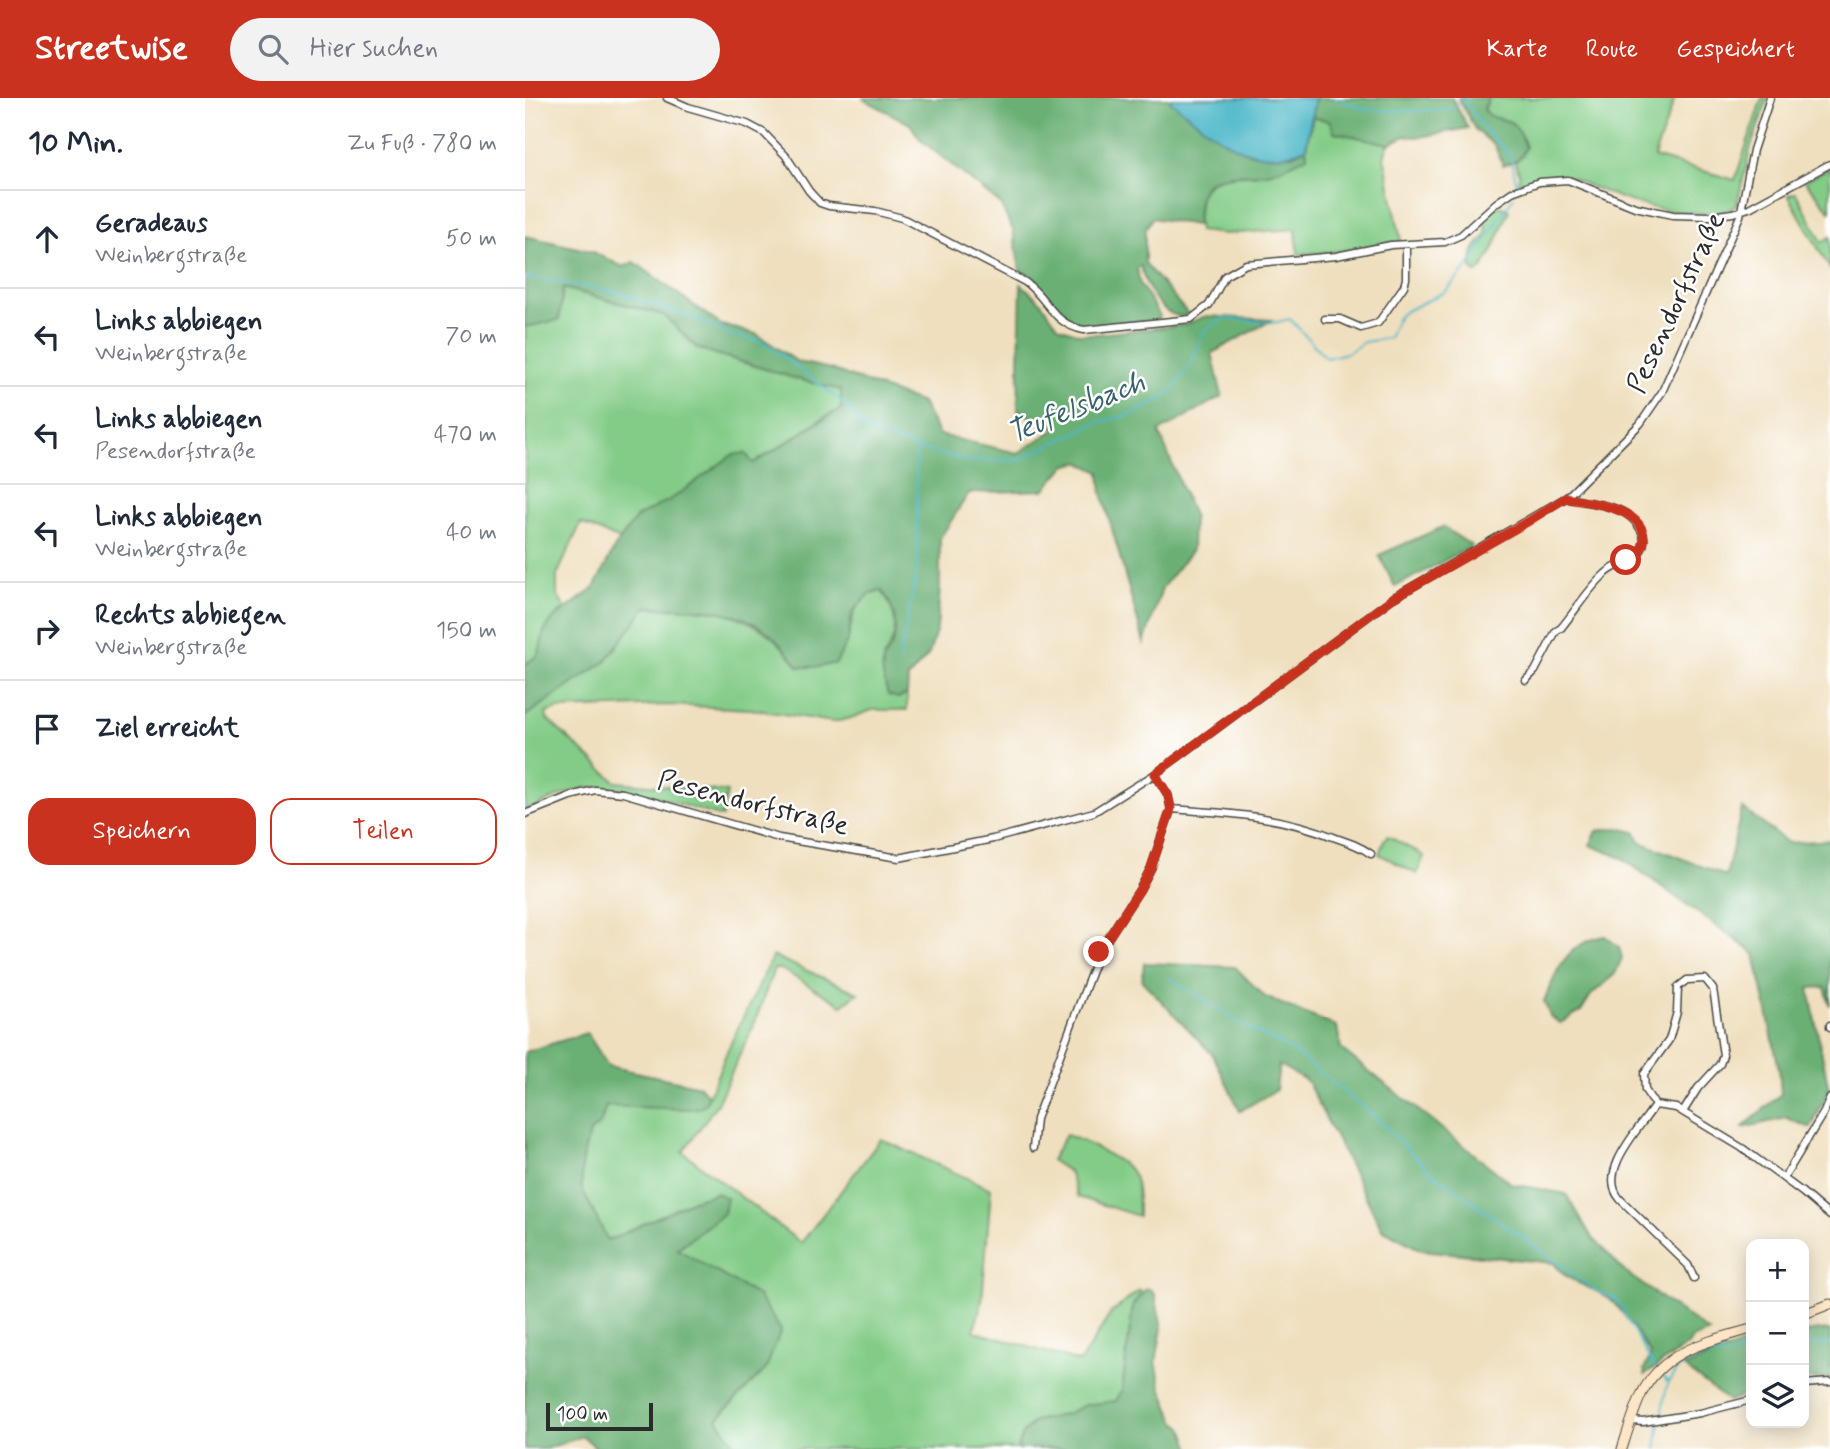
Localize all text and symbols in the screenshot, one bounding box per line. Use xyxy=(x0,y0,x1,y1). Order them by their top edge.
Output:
search box xyxy=(230,18,720,81)
text: Streetwise xyxy=(35,27,188,71)
icon: search xyxy=(254,30,292,68)
text: Hier suchen xyxy=(310,32,438,66)
text: Karte xyxy=(1486,34,1548,65)
text: Route xyxy=(1586,34,1638,65)
text: Gespeichert xyxy=(1676,34,1795,65)
text: 10 Min. xyxy=(28,124,123,163)
text: Zu Fuß · 780 m xyxy=(347,129,497,159)
street label: Pesendorfstraße xyxy=(1619,206,1735,400)
text: Geradeaus xyxy=(95,207,208,241)
icon: ahead xyxy=(28,220,66,258)
text: 50 m xyxy=(446,224,497,254)
text: Weinbergstraße xyxy=(95,241,247,271)
text: Links abbiegen xyxy=(95,305,263,339)
icon: left xyxy=(28,318,66,356)
text: 70 m xyxy=(445,322,497,352)
text: Weinbergstraße xyxy=(95,339,247,369)
water label: Teufelsbach xyxy=(1001,363,1151,453)
text: Links abbiegen xyxy=(95,403,263,437)
icon: left xyxy=(28,416,66,454)
text: 470 m xyxy=(434,420,497,450)
text: Pesendorfstraße xyxy=(95,437,256,467)
text: Links abbiegen xyxy=(95,501,263,535)
icon: left xyxy=(28,514,66,552)
text: 40 m xyxy=(446,518,497,548)
text: Weinbergstraße xyxy=(95,535,247,565)
route start xyxy=(1610,544,1641,575)
text: Rechts abbiegen xyxy=(95,599,286,633)
icon: right xyxy=(28,612,66,650)
text: 150 m xyxy=(436,616,497,646)
text: Weinbergstraße xyxy=(95,633,247,663)
icon: arrive xyxy=(28,710,66,748)
text: Ziel erreicht xyxy=(95,712,239,746)
street label: Pesendorfstraße xyxy=(653,762,853,846)
button: Speichern xyxy=(28,798,256,865)
button: Teilen xyxy=(270,798,497,865)
route end xyxy=(1083,936,1114,967)
map controls xyxy=(1746,1239,1809,1428)
button: + xyxy=(1746,1239,1809,1302)
button: − xyxy=(1746,1302,1809,1365)
button: layers xyxy=(1746,1365,1809,1428)
scale bar xyxy=(546,1400,653,1432)
text: 100 m xyxy=(557,1402,608,1427)

